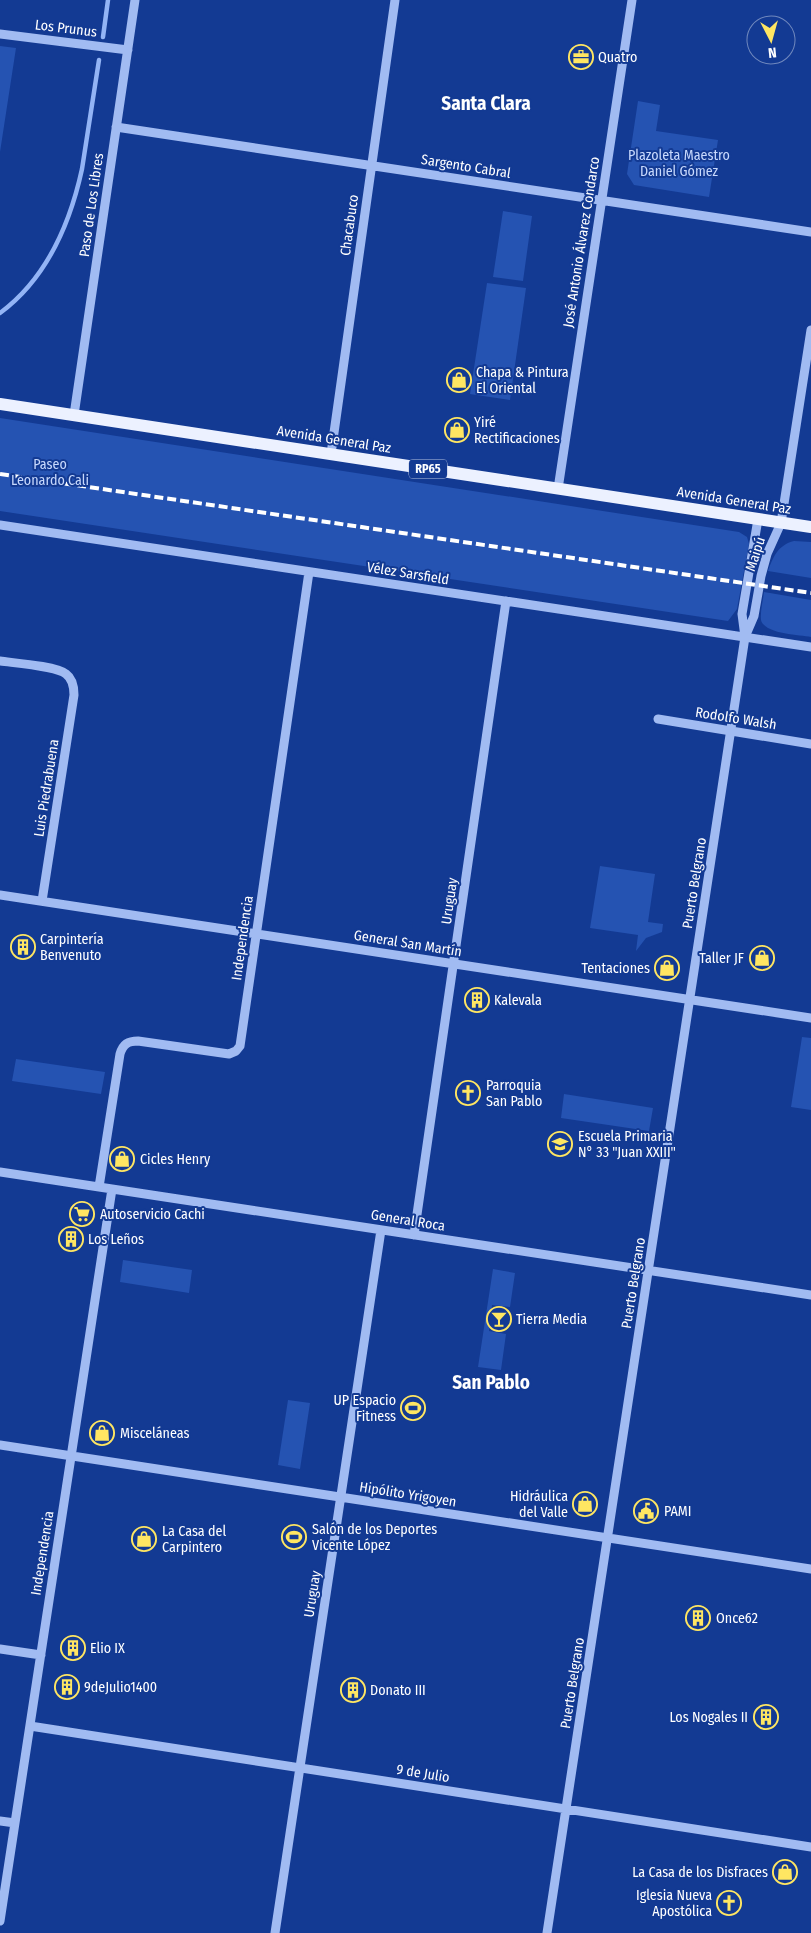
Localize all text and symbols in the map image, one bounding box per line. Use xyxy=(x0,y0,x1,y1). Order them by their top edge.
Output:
north arrow xyxy=(746,15,796,65)
street label: Los Prunus xyxy=(34,16,98,41)
office icon: Quatro xyxy=(568,44,594,70)
text: N xyxy=(767,44,777,61)
place label: Quatro xyxy=(598,49,637,66)
district label: Santa Clara xyxy=(441,92,531,115)
park label: Plazoleta Maestro Daniel Gómez xyxy=(628,147,730,180)
street label: Sargento Cabral xyxy=(420,151,512,182)
street label: Paso de Los Libres xyxy=(76,152,107,258)
street label: José Antonio Álvarez Condarco xyxy=(559,155,603,329)
street label: Chacabuco xyxy=(337,193,362,257)
place label: Chapa & Pintura El Oriental xyxy=(476,364,569,397)
shop icon: Chapa & Pintura El Oriental xyxy=(446,367,472,393)
place label: Yiré Rectificaciones xyxy=(474,414,560,447)
shop icon: Yiré Rectificaciones xyxy=(444,417,470,443)
street label: Avenida General Paz xyxy=(276,422,393,457)
park label: Paseo Leonardo Cali xyxy=(11,456,89,489)
road number: RP65 xyxy=(409,459,447,478)
street label: Avenida General Paz xyxy=(676,483,793,518)
street label: Maipú xyxy=(742,535,769,573)
street label: Vélez Sarsfield xyxy=(366,559,450,588)
street label: Rodolfo Walsh xyxy=(694,704,778,733)
street label: Luis Piedrabuena xyxy=(30,738,63,838)
street label: Puerto Belgrano xyxy=(679,836,710,930)
street label: Uruguay xyxy=(438,876,461,926)
street label: Independencia xyxy=(228,894,257,982)
street label: General San Martín xyxy=(353,927,463,960)
place label: Carpintería Benvenuto xyxy=(40,931,104,964)
building icon: Carpintería Benvenuto xyxy=(10,934,36,960)
shop icon: Taller JF xyxy=(749,945,775,971)
place label: Taller JF xyxy=(699,950,744,967)
shop icon: Tentaciones xyxy=(654,955,680,981)
place label: Tentaciones xyxy=(581,960,650,977)
building icon: Kalevala xyxy=(464,987,490,1013)
place label: Kalevala xyxy=(494,992,542,1009)
place label: Parroquia San Pablo xyxy=(486,1077,542,1110)
church icon: Parroquia San Pablo xyxy=(455,1080,481,1106)
place label: Escuela Primaria N° 33 "Juan XXIII" xyxy=(578,1128,676,1161)
school or university icon: Escuela Primaria N° 33 "Juan XXIII" xyxy=(547,1131,573,1157)
shop icon: Cicles Henry xyxy=(109,1146,135,1172)
place label: Cicles Henry xyxy=(140,1151,211,1168)
supermarket icon: Autoservicio Cachi xyxy=(69,1201,95,1227)
place label: Autoservicio Cachi xyxy=(100,1206,205,1223)
street label: General Roca xyxy=(370,1206,446,1235)
building icon: Los Leños xyxy=(58,1226,84,1252)
place label: Los Leños xyxy=(88,1231,144,1248)
street label: Puerto Belgrano xyxy=(618,1236,649,1330)
bar icon: Tierra Media xyxy=(486,1306,512,1332)
place label: Tierra Media xyxy=(516,1311,587,1328)
district label: San Pablo xyxy=(452,1371,530,1394)
place label: UP Espacio Fitness xyxy=(334,1392,396,1425)
sports icon: UP Espacio Fitness xyxy=(400,1395,426,1421)
shop icon: Misceláneas xyxy=(89,1420,115,1446)
place label: Misceláneas xyxy=(120,1425,190,1442)
street label: Hipólito Yrigoyen xyxy=(358,1478,458,1511)
place label: Hidráulica del Valle xyxy=(510,1488,568,1521)
shop icon: Hidráulica del Valle xyxy=(572,1491,598,1517)
public building icon: PAMI xyxy=(633,1498,659,1524)
place label: PAMI xyxy=(664,1503,691,1520)
street label: Independencia xyxy=(27,1509,58,1597)
place label: Salón de los Deportes Vicente López xyxy=(312,1521,437,1554)
place label: La Casa del Carpintero xyxy=(162,1523,226,1556)
sports icon: Salón de los Deportes Vicente López xyxy=(281,1524,307,1550)
shop icon: La Casa del Carpintero xyxy=(131,1526,157,1552)
street label: Uruguay xyxy=(300,1569,325,1619)
building icon: Once62 xyxy=(685,1605,711,1631)
place label: Once62 xyxy=(716,1610,758,1627)
building icon: Elio IX xyxy=(60,1635,86,1661)
street label: Puerto Belgrano xyxy=(557,1636,588,1730)
place label: Elio IX xyxy=(90,1640,125,1657)
building icon: 9deJulio1400 xyxy=(54,1674,80,1700)
building icon: Donato III xyxy=(340,1677,366,1703)
place label: 9deJulio1400 xyxy=(84,1679,157,1696)
place label: Donato III xyxy=(370,1682,426,1699)
building icon: Los Nogales II xyxy=(753,1704,779,1730)
place label: Los Nogales II xyxy=(669,1709,748,1726)
street label: 9 de Julio xyxy=(395,1761,451,1786)
shop icon: La Casa de los Disfraces xyxy=(772,1859,798,1885)
place label: La Casa de los Disfraces xyxy=(632,1864,768,1881)
place label: Iglesia Nueva Apostólica xyxy=(636,1887,712,1920)
church icon: Iglesia Nueva Apostólica xyxy=(716,1890,742,1916)

